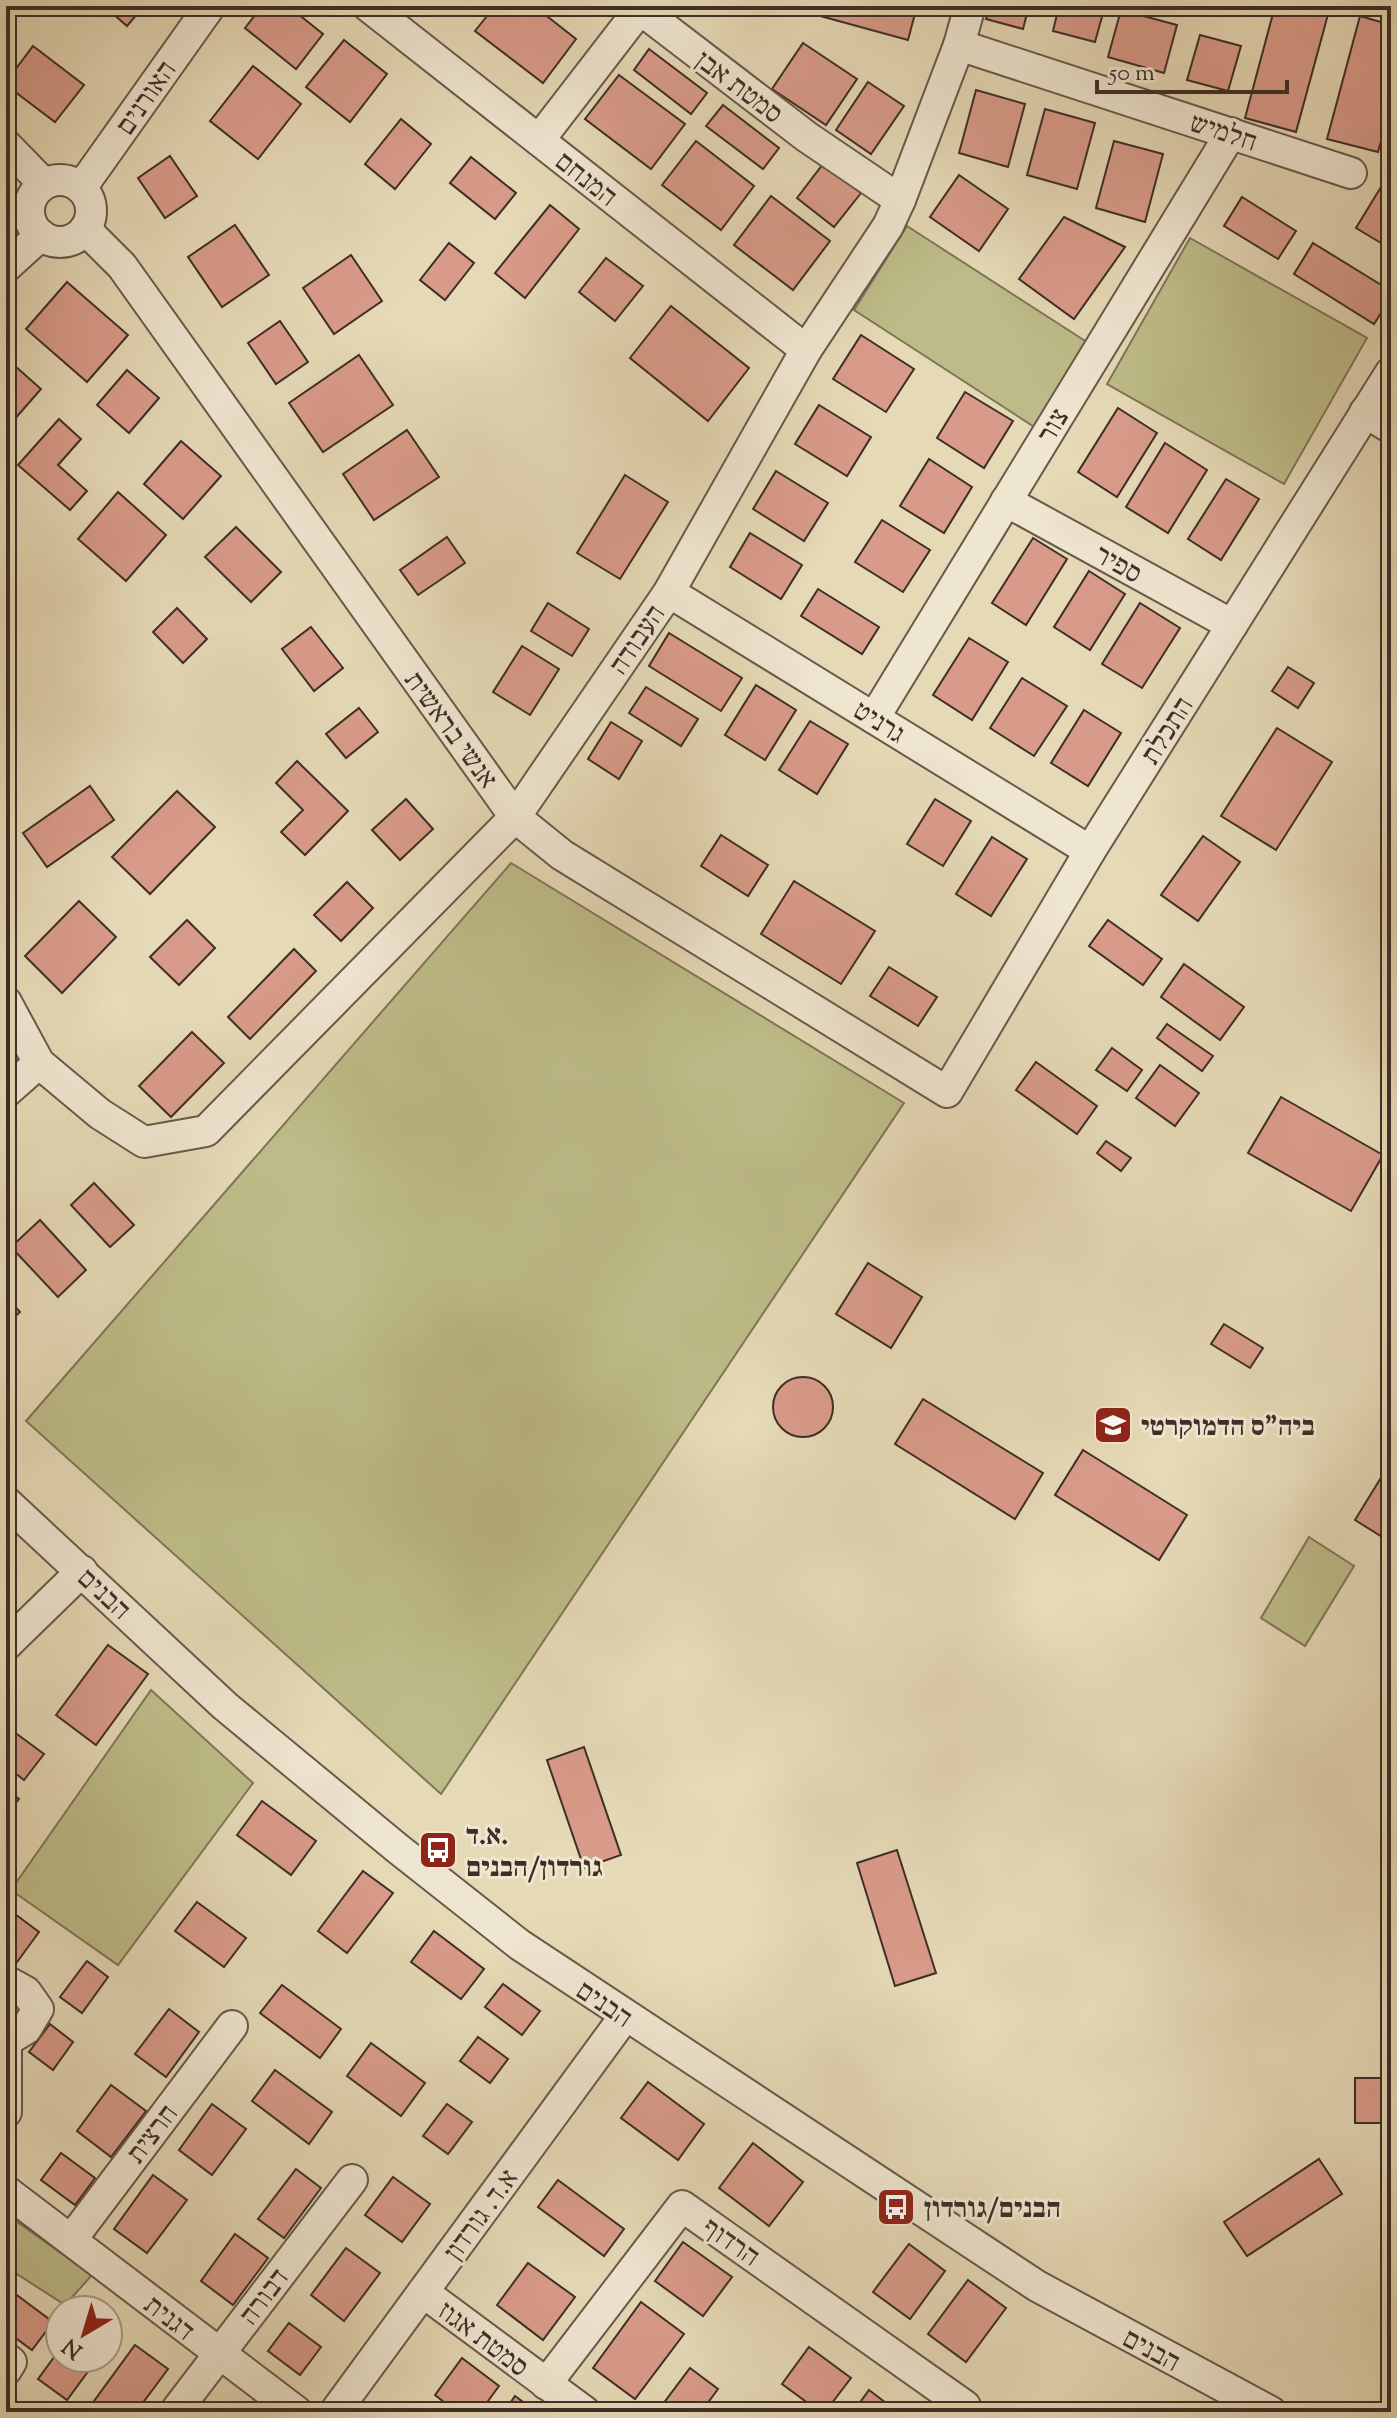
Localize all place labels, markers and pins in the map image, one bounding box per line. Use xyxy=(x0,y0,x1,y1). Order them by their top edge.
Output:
school or university icon: ביה"ס הדמוקרטי xyxy=(1092,1404,1134,1446)
place label: ביה"ס הדמוקרטי xyxy=(1141,1408,1315,1448)
place label: א.ד. גורדון/הבנים xyxy=(466,1817,603,1889)
bus stop icon: א.ד. גורדון/הבנים xyxy=(417,1829,459,1871)
bus stop icon: הבנים/גורדון xyxy=(875,2186,917,2228)
place label: הבנים/גורדון xyxy=(924,2190,1061,2230)

